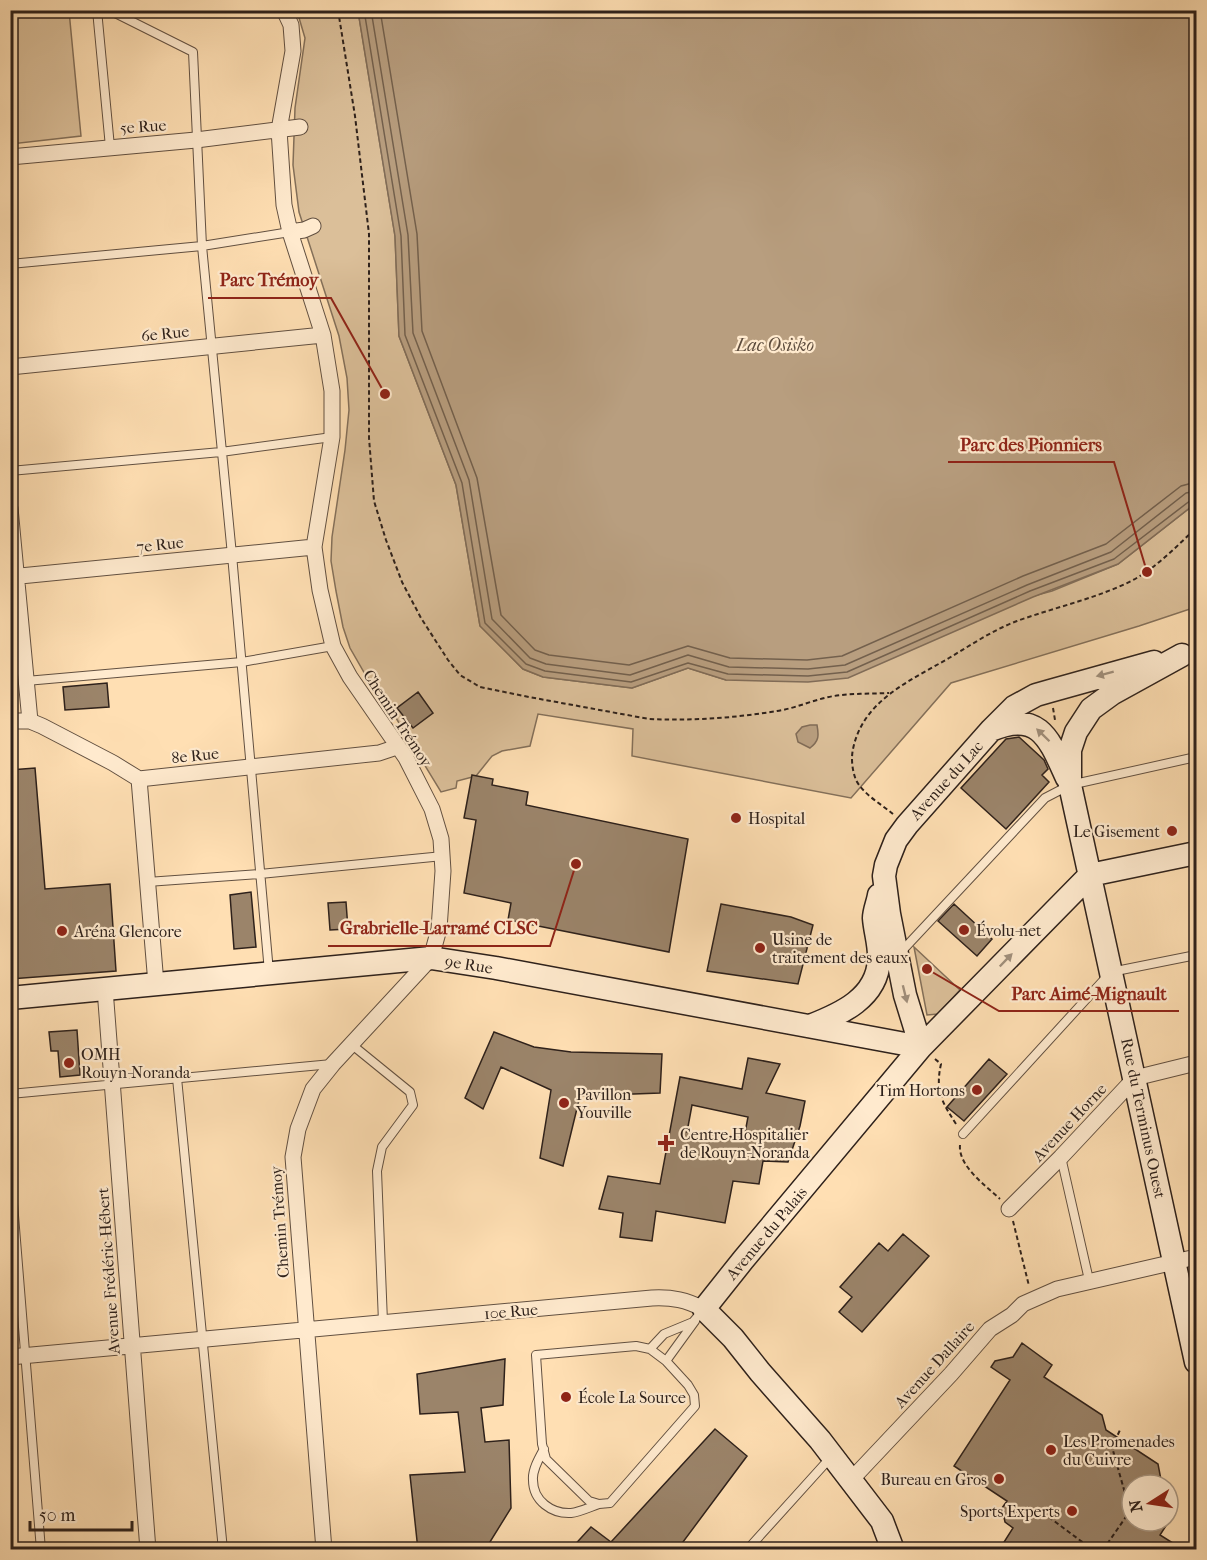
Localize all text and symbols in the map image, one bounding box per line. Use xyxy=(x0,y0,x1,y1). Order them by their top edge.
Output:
street label: 5e Rue xyxy=(119,115,167,138)
callout: Parc Trémoy xyxy=(208,262,331,298)
text: Parc Trémoy xyxy=(220,270,320,291)
street label: 6e Rue xyxy=(140,322,190,345)
water label: Lac Osisko xyxy=(734,335,814,356)
callout: Parc des Pionniers xyxy=(948,426,1114,462)
text: Parc des Pionniers xyxy=(960,435,1102,456)
street label: 7e Rue xyxy=(136,533,185,556)
street label: Chemin Trémoy xyxy=(359,666,436,771)
one-way arrow xyxy=(1096,670,1114,680)
one-way arrow xyxy=(1036,728,1050,743)
street label: Avenue du Lac xyxy=(905,737,987,825)
street label: 8e Rue xyxy=(170,744,220,767)
place label: Hospital xyxy=(748,809,806,828)
marker: Hospital xyxy=(729,811,743,825)
place label: Le Gisement xyxy=(1073,822,1160,841)
marker: Le Gisement xyxy=(1165,824,1179,838)
callout: Grabrielle-Larramé CLSC xyxy=(328,910,550,946)
text: Grabrielle-Larramé CLSC xyxy=(340,918,538,939)
place label: Évolu-net xyxy=(976,920,1042,940)
place label: Aréna Glencore xyxy=(73,922,182,941)
marker: Évolu-net xyxy=(957,923,971,937)
marker: Aréna Glencore xyxy=(55,924,69,938)
place label: Usine de traitement des eaux xyxy=(772,930,909,967)
marker: Usine de traitement des eaux xyxy=(753,941,767,955)
street label: 9e Rue xyxy=(444,951,494,978)
one-way arrow xyxy=(999,954,1013,968)
callout: Parc Aimé-Mignault xyxy=(999,975,1179,1011)
text: Parc Aimé-Mignault xyxy=(1011,984,1167,1005)
one-way arrow xyxy=(901,985,911,1004)
street label: Rue du Terminus Ouest xyxy=(1117,1036,1170,1200)
place label: OMH Rouyn-Noranda xyxy=(81,1045,191,1082)
marker: OMH Rouyn-Noranda xyxy=(62,1056,76,1070)
street label: Avenue Horne xyxy=(1028,1079,1110,1166)
place label: Tim Hortons xyxy=(877,1081,965,1100)
marker: Tim Hortons xyxy=(970,1083,984,1097)
place label: Pavillon Youville xyxy=(575,1085,632,1122)
marker: Pavillon Youville xyxy=(557,1096,571,1110)
place label: Centre Hospitalier de Rouyn-Noranda xyxy=(680,1125,810,1162)
marker: Centre Hospitalier de Rouyn-Noranda xyxy=(657,1134,675,1152)
street label: Chemin Trémoy xyxy=(266,1165,293,1279)
street label: Avenue du Palais xyxy=(721,1183,811,1284)
street label: Avenue Frédéric-Hébert xyxy=(93,1187,124,1356)
street label: 10e Rue xyxy=(483,1300,539,1323)
street label: Avenue Dallaire xyxy=(890,1317,978,1412)
place label: École La Source xyxy=(578,1387,686,1407)
marker: École La Source xyxy=(559,1390,573,1404)
place label: Les Promenades du Cuivre xyxy=(1063,1432,1175,1469)
marker: Les Promenades du Cuivre xyxy=(1044,1443,1058,1457)
place label: Bureau en Gros xyxy=(880,1470,987,1489)
marker: Bureau en Gros xyxy=(992,1472,1006,1486)
north arrow xyxy=(1120,1473,1180,1533)
scale bar xyxy=(30,1494,132,1532)
text: N xyxy=(1125,1497,1146,1514)
place label: Sports Experts xyxy=(960,1502,1060,1521)
marker: Sports Experts xyxy=(1065,1504,1079,1518)
text: 50 m xyxy=(39,1505,76,1526)

